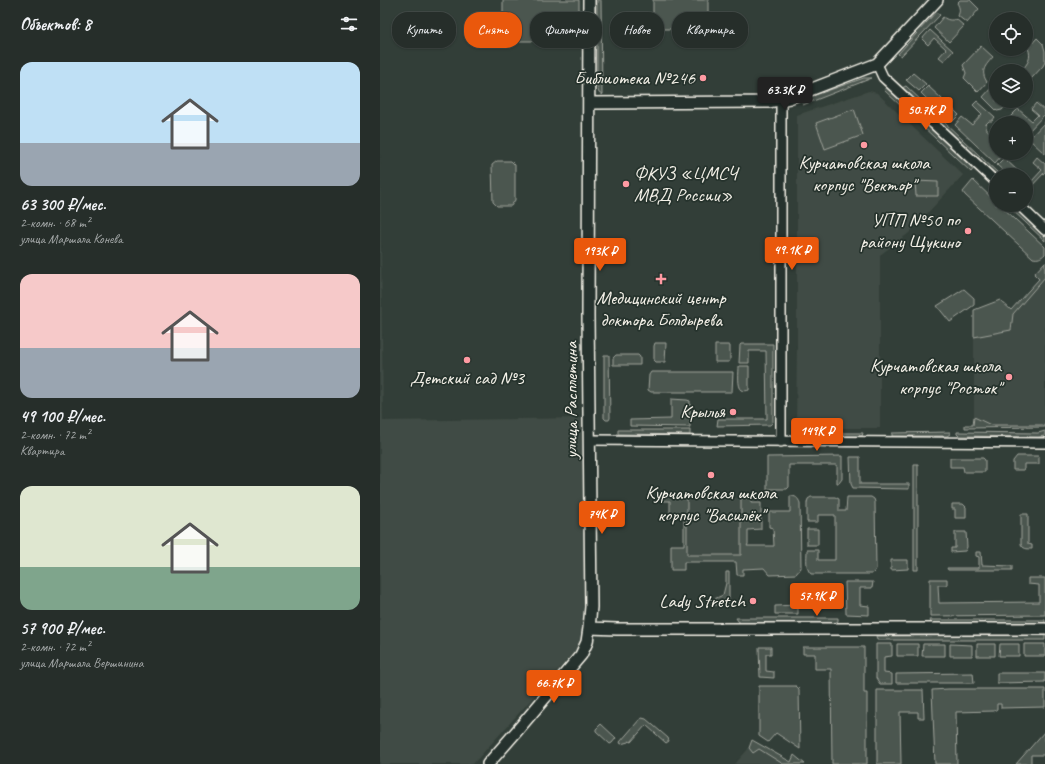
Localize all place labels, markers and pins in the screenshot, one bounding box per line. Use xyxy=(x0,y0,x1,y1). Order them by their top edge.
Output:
place label: Библиотека №246 xyxy=(574,66,696,90)
marker: Библиотека №246 xyxy=(698,73,708,83)
pin: 63.3K ₽ xyxy=(748,77,822,111)
pin: 50.7K ₽ xyxy=(889,97,963,131)
marker: Курчатовская школа корпус "Вектор" xyxy=(859,140,869,150)
place label: Курчатовская школа корпус "Вектор" xyxy=(799,151,931,197)
place label: ФКУЗ «ЦМСЧ МВД России» xyxy=(634,161,740,207)
marker: ФКУЗ «ЦМСЧ МВД России» xyxy=(621,179,631,189)
place label: УПП №50 по району Щукино xyxy=(860,208,962,254)
marker: УПП №50 по району Щукино xyxy=(963,226,973,236)
pin: 49.1K ₽ xyxy=(755,237,829,271)
pin: 193K ₽ xyxy=(567,238,633,272)
marker: Медицинский центр доктора Болдырева xyxy=(655,273,667,285)
place label: Медицинский центр доктора Болдырева xyxy=(596,286,726,332)
place label: Курчатовская школа корпус "Росток" xyxy=(870,354,1004,400)
marker: Детский сад №3 xyxy=(462,355,472,365)
place label: Детский сад №3 xyxy=(410,366,525,390)
marker: Курчатовская школа корпус "Росток" xyxy=(1004,372,1014,382)
place label: Крылья xyxy=(680,400,726,424)
marker: Крылья xyxy=(728,407,738,417)
pin: 149K ₽ xyxy=(784,418,850,452)
marker: Курчатовская школа корпус "Василёк" xyxy=(706,470,716,480)
place label: Курчатовская школа корпус "Василёк" xyxy=(646,481,778,527)
pin: 74K ₽ xyxy=(574,501,630,535)
pin: 57.9K ₽ xyxy=(780,583,854,617)
place label: Lady Stretch xyxy=(659,589,746,613)
marker: Lady Stretch xyxy=(748,596,758,606)
pin: 66.7K ₽ xyxy=(517,670,591,704)

